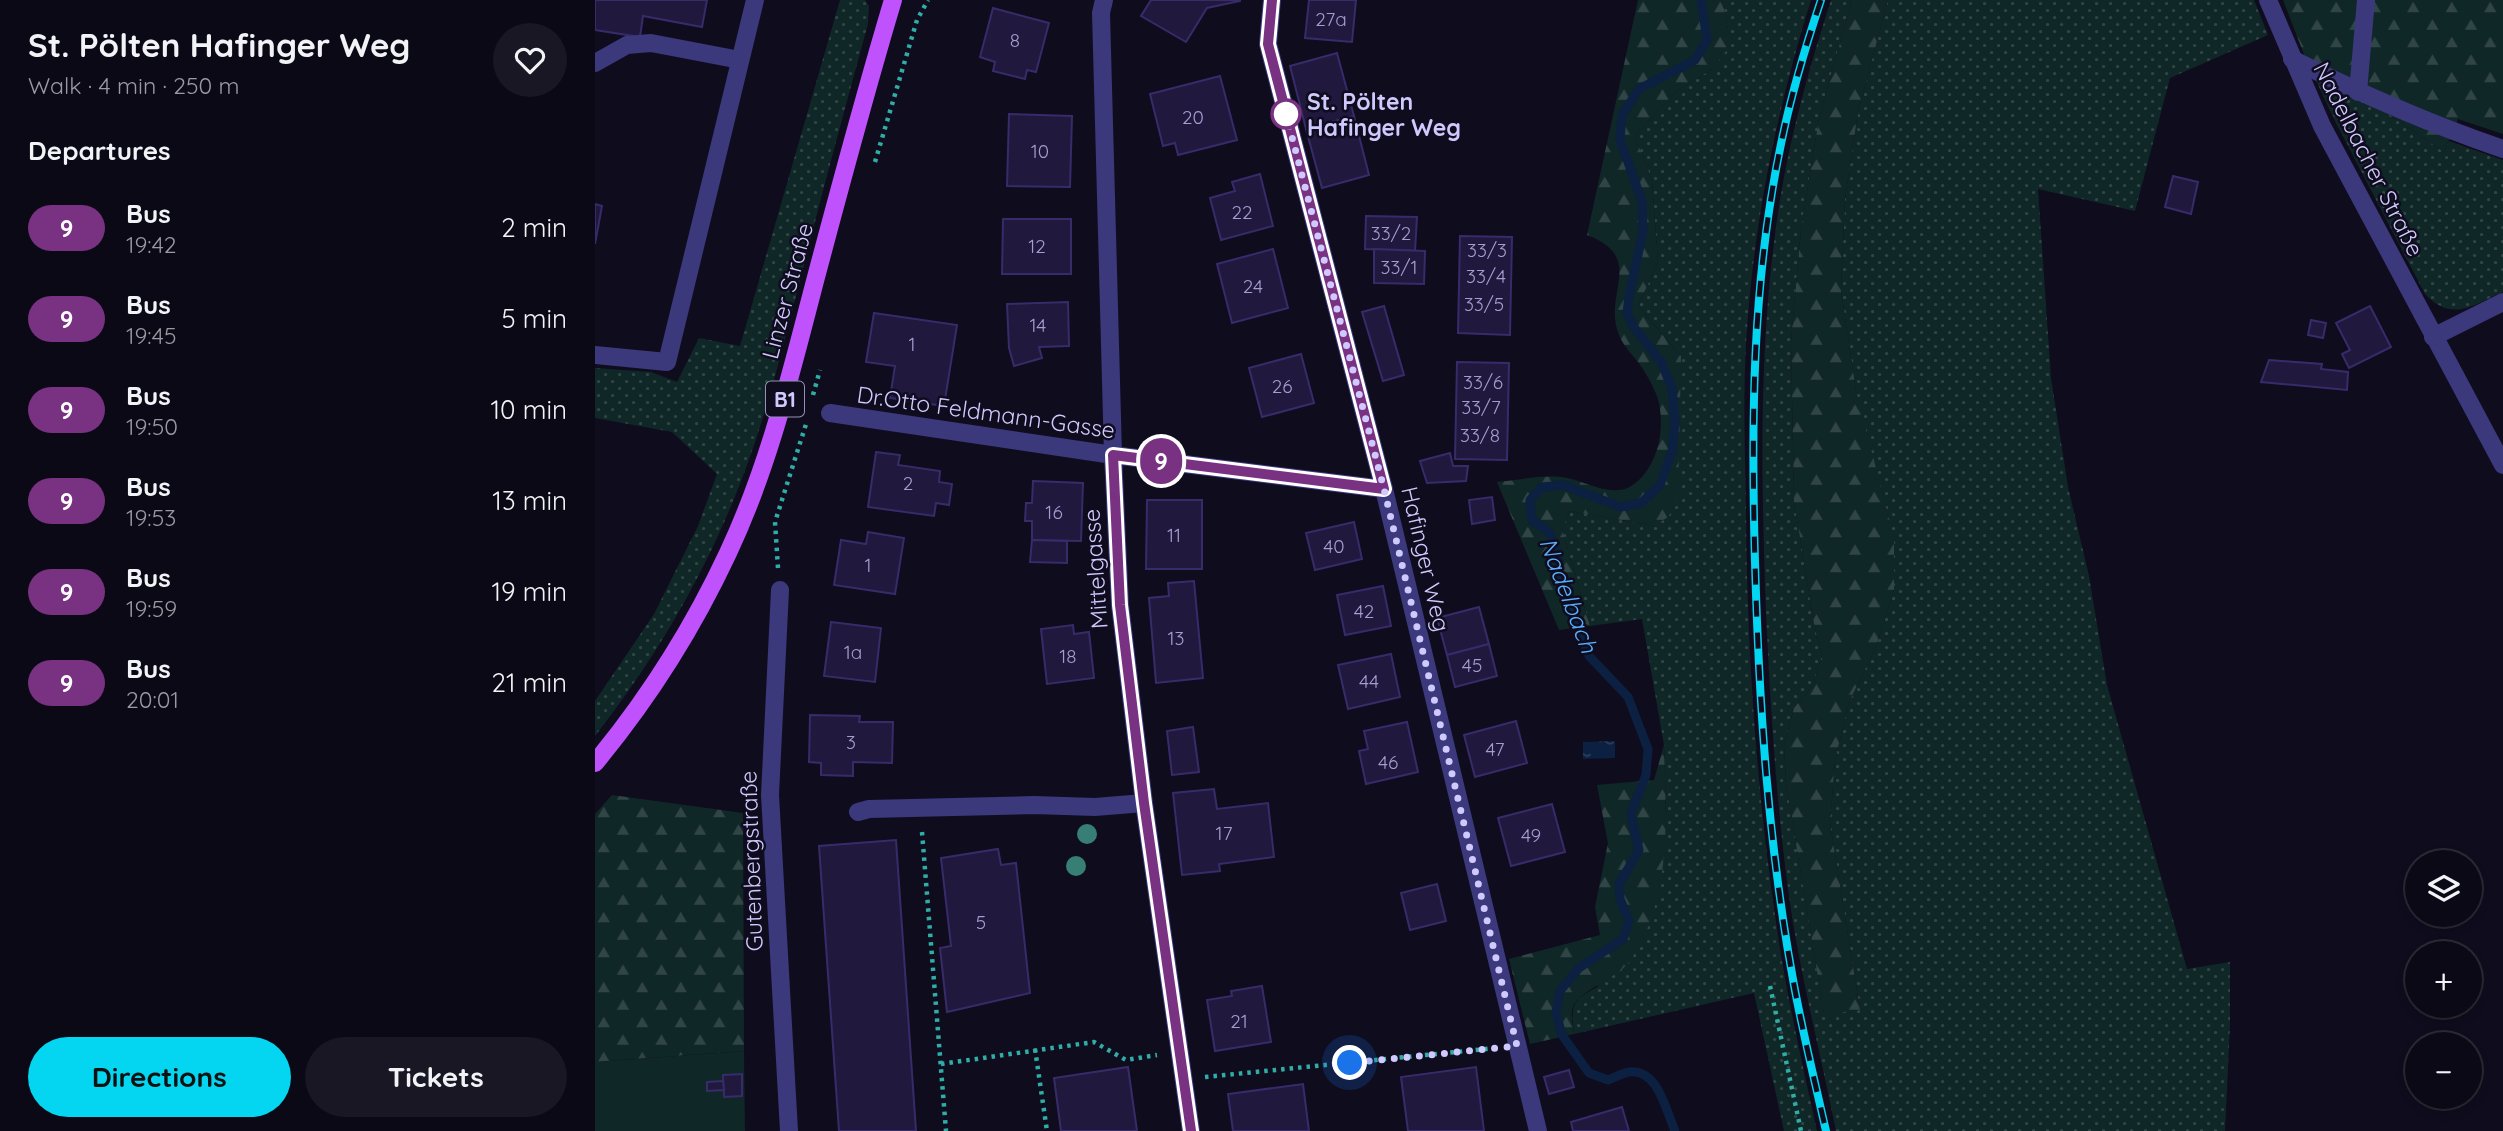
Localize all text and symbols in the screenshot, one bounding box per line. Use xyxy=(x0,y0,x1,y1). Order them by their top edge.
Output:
house number: 27a xyxy=(1315,7,1347,31)
button: heart xyxy=(493,23,567,97)
text: St. Pölten Hafinger Weg xyxy=(28,24,410,65)
house number: 8 xyxy=(1010,28,1020,52)
street label: Nadelbacher Straße xyxy=(2307,57,2431,261)
text: Walk · 4 min · 250 m xyxy=(28,71,239,100)
place label: St. Pölten Hafinger Weg xyxy=(1307,87,1461,142)
marker: St. Pölten Hafinger Weg xyxy=(1271,99,1301,129)
house number: 20 xyxy=(1182,105,1204,129)
text: Departures xyxy=(28,134,171,167)
house number: 10 xyxy=(1031,139,1049,163)
text: Bus xyxy=(126,197,171,230)
house number: 22 xyxy=(1231,200,1253,224)
text: 2 min xyxy=(501,211,567,244)
text: 9 xyxy=(60,213,73,243)
street label: Linzer Straße xyxy=(755,220,819,362)
house number: 33/2 xyxy=(1371,221,1411,245)
text: 19:42 xyxy=(126,230,177,259)
house number: 12 xyxy=(1028,234,1046,258)
house number: 33/3 xyxy=(1467,238,1507,262)
house number: 33/1 xyxy=(1381,255,1417,279)
house number: 33/4 xyxy=(1466,264,1506,288)
house number: 24 xyxy=(1243,274,1263,298)
text: Bus xyxy=(126,288,171,321)
house number: 33/5 xyxy=(1464,292,1504,316)
text: 5 min xyxy=(501,302,567,335)
text: 9 xyxy=(60,304,73,334)
house number: 14 xyxy=(1030,313,1046,337)
text: 19:45 xyxy=(126,321,176,350)
house number: 1 xyxy=(908,332,916,356)
house number: 33/6 xyxy=(1463,370,1503,394)
house number: 26 xyxy=(1272,374,1292,398)
text: Bus xyxy=(126,379,171,412)
street label: Dr.Otto Feldmann-Gasse xyxy=(855,380,1117,444)
road number: B1 xyxy=(766,382,804,416)
text: 10 min xyxy=(491,393,567,426)
text: 9 xyxy=(60,395,73,425)
house number: 33/7 xyxy=(1461,395,1501,419)
text: 19:50 xyxy=(126,412,178,441)
house number: 33/8 xyxy=(1460,423,1500,447)
line badge: 9 xyxy=(1138,438,1184,484)
text: 9 xyxy=(1154,446,1168,476)
text: Bus xyxy=(126,470,171,503)
house number: 2 xyxy=(903,471,913,495)
text: 13 min xyxy=(492,484,567,517)
street label: Hafinger Weg xyxy=(1395,484,1457,634)
text: 9 xyxy=(60,486,73,516)
house number: 16 xyxy=(1045,500,1063,524)
text: 19:53 xyxy=(126,503,176,532)
street label: Mittelgasse xyxy=(1076,508,1114,630)
house number: 11 xyxy=(1167,523,1181,547)
water label: Nadelbach xyxy=(1533,533,1605,657)
house number: 40 xyxy=(1323,534,1345,558)
house number: 1 xyxy=(864,553,872,577)
text: Bus xyxy=(126,561,171,594)
text: 19 min xyxy=(491,575,567,608)
text: 9 xyxy=(60,577,73,607)
text: 19:59 xyxy=(126,594,177,623)
house number: 42 xyxy=(1354,599,1374,623)
house number: 13 xyxy=(1168,626,1185,650)
house number: 1a xyxy=(844,640,862,664)
house number: 18 xyxy=(1059,644,1077,668)
text: Bus xyxy=(126,652,171,685)
house number: 45 xyxy=(1462,653,1482,677)
text: 21 min xyxy=(492,666,567,699)
text: 9 xyxy=(60,668,73,698)
house number: 44 xyxy=(1359,669,1379,693)
text: 20:01 xyxy=(126,685,179,714)
house number: 3 xyxy=(846,730,856,754)
house number: 47 xyxy=(1485,737,1505,761)
house number: 46 xyxy=(1378,750,1398,774)
street label: Gutenbergstraße xyxy=(733,770,769,952)
house number: 17 xyxy=(1216,821,1233,845)
house number: 49 xyxy=(1521,823,1541,847)
map controls xyxy=(2405,850,2482,1109)
button: layers xyxy=(2405,850,2482,927)
house number: 5 xyxy=(976,910,986,934)
button: + xyxy=(2405,941,2482,1018)
house number: 21 xyxy=(1230,1009,1248,1033)
button: − xyxy=(2405,1032,2482,1109)
button: Directions xyxy=(28,1037,291,1117)
button: Tickets xyxy=(305,1037,567,1117)
your location xyxy=(1332,1045,1367,1080)

